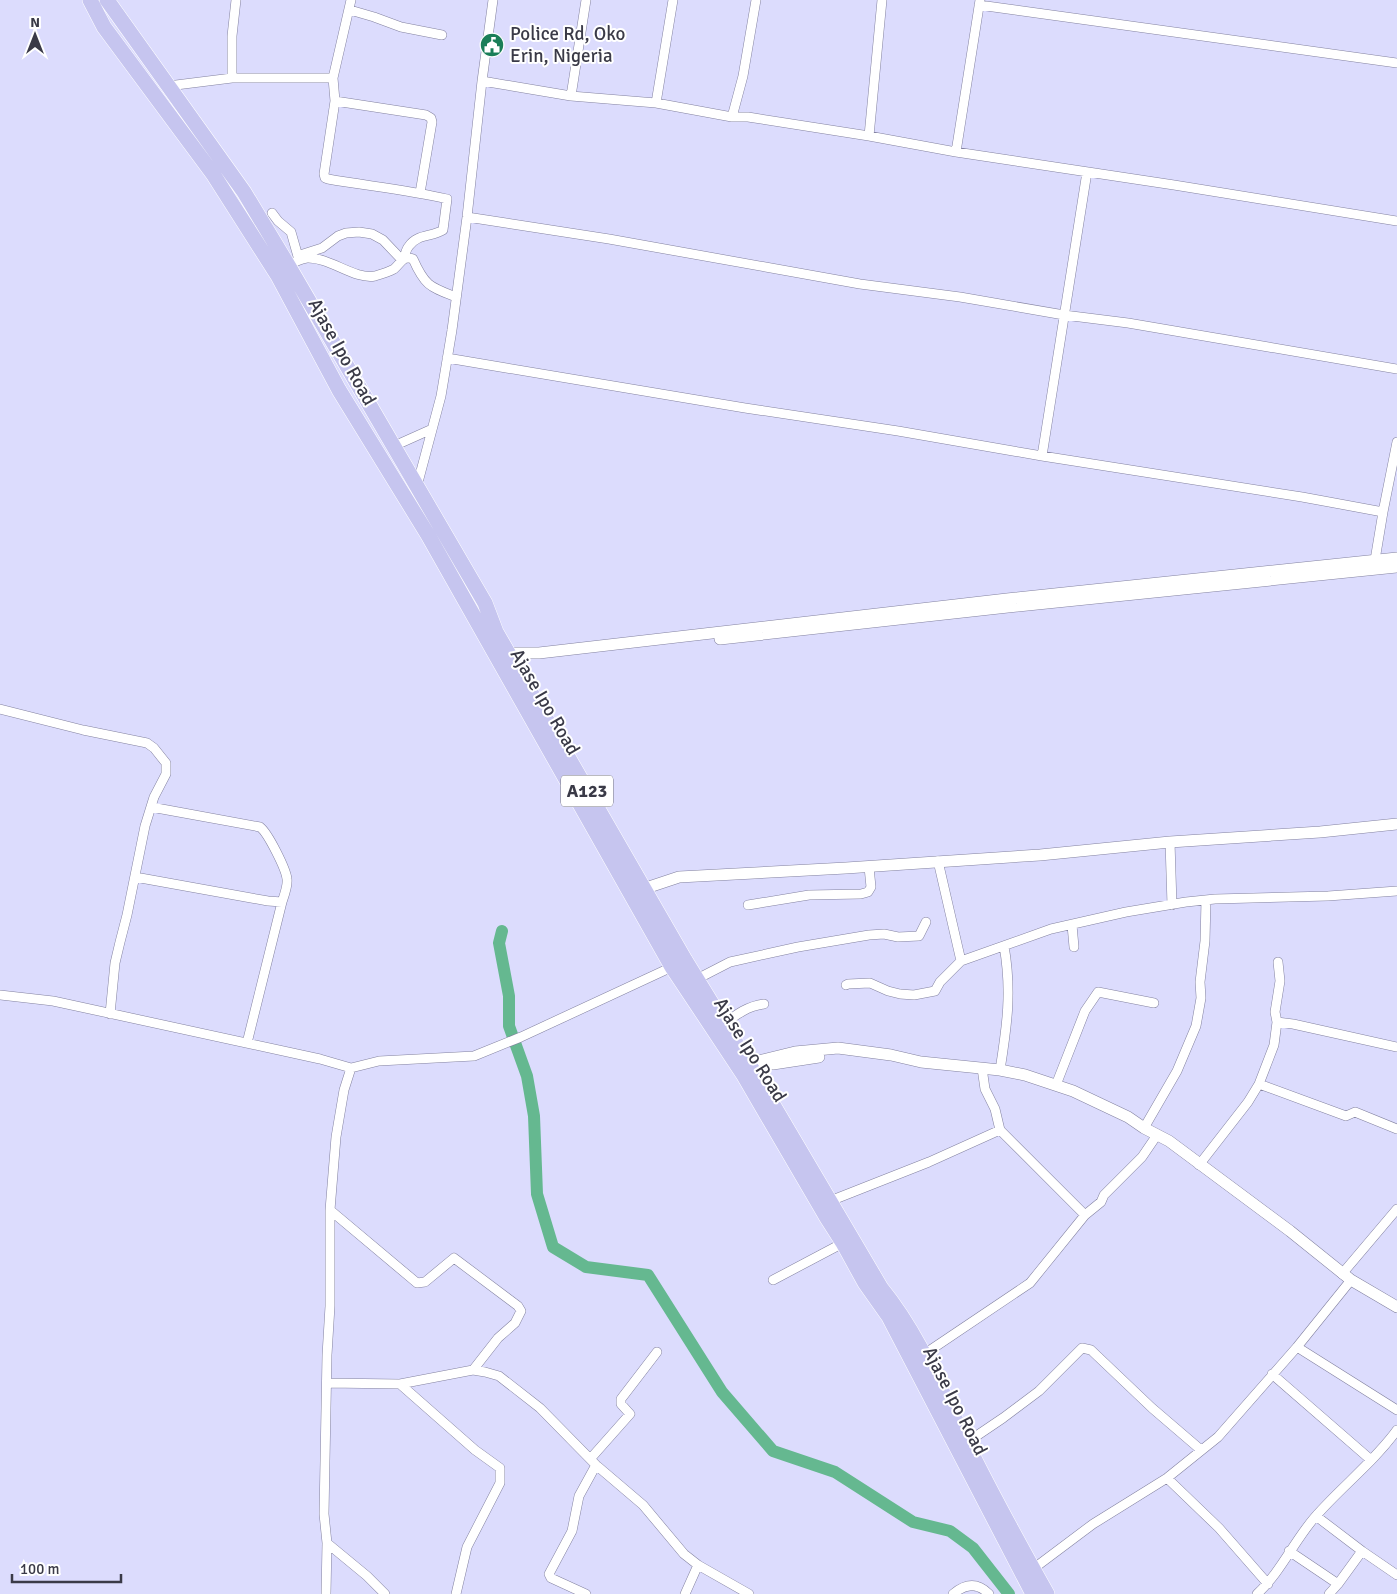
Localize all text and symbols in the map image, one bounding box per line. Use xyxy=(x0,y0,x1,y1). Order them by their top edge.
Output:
north arrow xyxy=(10,10,60,60)
text: N xyxy=(30,14,40,31)
place label: Police Rd, Oko Erin, Nigeria xyxy=(510,22,625,68)
public building icon: Police Rd, Oko Erin, Nigeria xyxy=(479,32,505,58)
street label: Ajase Ipo Road xyxy=(303,294,381,410)
street label: Ajase Ipo Road xyxy=(505,645,585,759)
road number: A123 xyxy=(561,776,613,806)
street label: Ajase Ipo Road xyxy=(708,993,792,1107)
street label: Ajase Ipo Road xyxy=(917,1343,993,1459)
scale bar xyxy=(12,1552,121,1584)
text: 100 m xyxy=(20,1560,60,1578)

